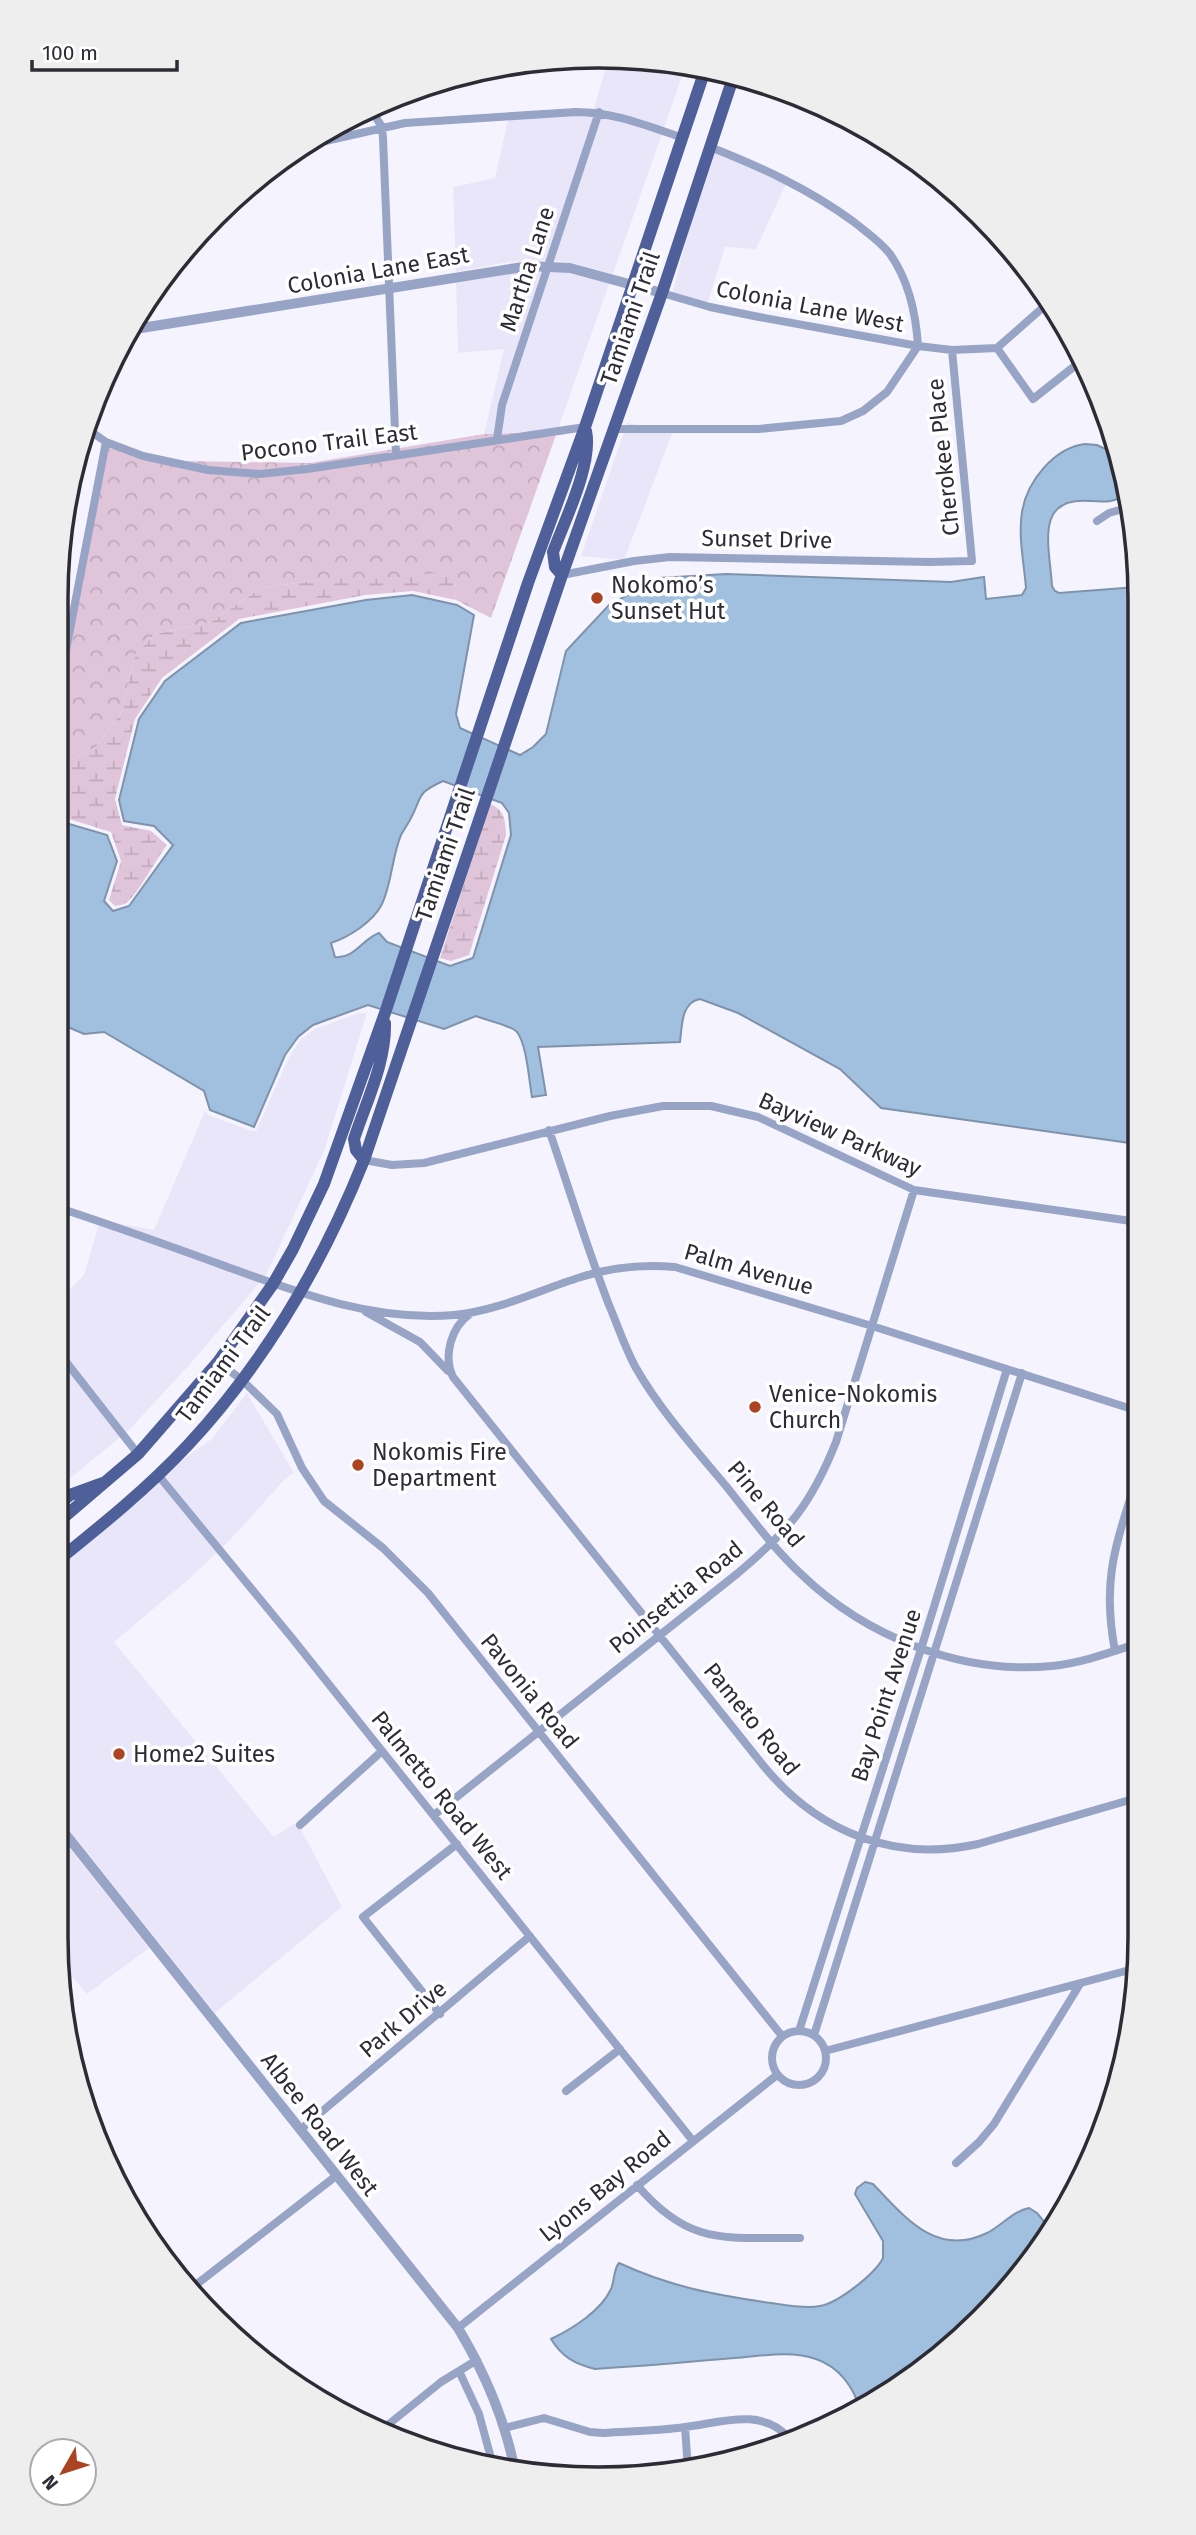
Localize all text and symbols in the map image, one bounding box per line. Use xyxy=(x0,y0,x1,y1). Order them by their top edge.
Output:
scale bar xyxy=(32,28,177,72)
text: 100 m xyxy=(42,40,98,66)
street label: Martha Lane xyxy=(494,203,560,335)
street label: Colonia Lane East xyxy=(285,240,472,300)
street label: Tamiami Trail xyxy=(594,247,666,388)
street label: Colonia Lane West xyxy=(714,274,907,338)
street label: Cherokee Place xyxy=(921,377,965,537)
street label: Pocono Trail East xyxy=(239,417,419,467)
street label: Sunset Drive xyxy=(701,524,833,554)
place label: Nokomo’s Sunset Hut xyxy=(611,571,726,625)
marker: Nokomo’s Sunset Hut xyxy=(589,590,605,606)
street label: Tamiami Trail xyxy=(409,783,481,924)
street label: Bayview Parkway xyxy=(754,1086,926,1183)
street label: Palm Avenue xyxy=(681,1237,817,1301)
street label: Tamiami Trail xyxy=(170,1300,276,1428)
place label: Venice-Nokomis Church xyxy=(769,1380,937,1434)
marker: Venice-Nokomis Church xyxy=(747,1399,763,1415)
place label: Nokomis Fire Department xyxy=(372,1438,507,1492)
street label: Pine Road xyxy=(722,1455,810,1553)
marker: Nokomis Fire Department xyxy=(350,1457,366,1473)
street label: Poinsettia Road xyxy=(603,1534,749,1660)
street label: Bay Point Avenue xyxy=(845,1605,927,1785)
street label: Pavonia Road xyxy=(475,1628,585,1754)
street label: Pameto Road xyxy=(698,1657,806,1781)
street label: Palmetto Road West xyxy=(365,1705,519,1885)
place label: Home2 Suites xyxy=(133,1740,275,1768)
marker: Home2 Suites xyxy=(111,1746,127,1762)
street label: Park Drive xyxy=(354,1974,452,2064)
street label: Albee Road West xyxy=(255,2047,385,2202)
street label: Lyons Bay Road xyxy=(533,2124,677,2248)
north arrow xyxy=(28,2437,98,2507)
text: N xyxy=(37,2470,63,2495)

